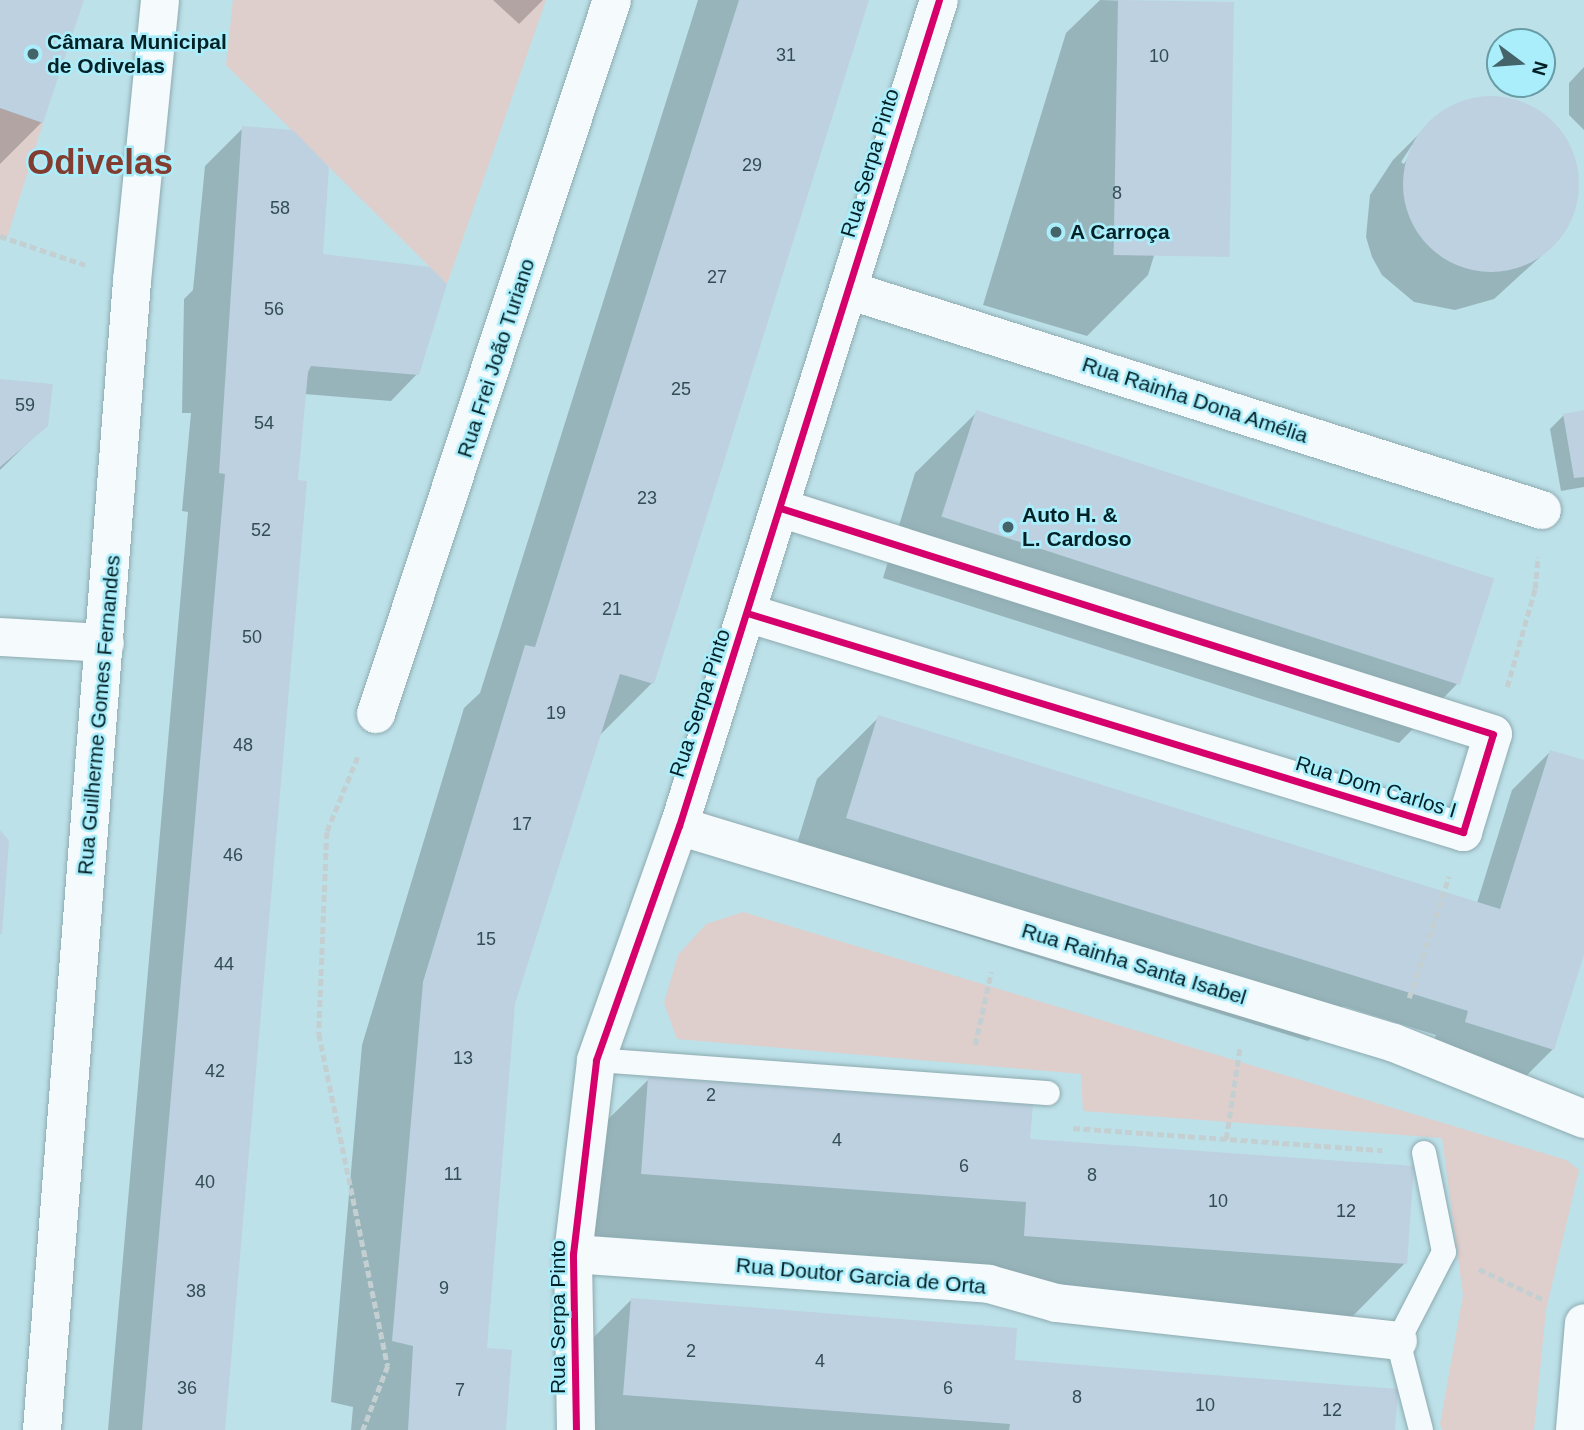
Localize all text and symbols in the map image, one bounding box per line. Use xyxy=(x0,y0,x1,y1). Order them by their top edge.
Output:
north arrow xyxy=(1486,28,1556,98)
place label: Câmara Municipal de Odivelas xyxy=(47,29,227,79)
house number: 31 xyxy=(776,44,796,66)
house number: 10 xyxy=(1149,45,1169,67)
marker: Câmara Municipal de Odivelas xyxy=(25,46,41,62)
text: N xyxy=(1528,59,1552,78)
street label: Rua Serpa Pinto xyxy=(835,86,905,240)
district label: Odivelas xyxy=(27,141,173,183)
house number: 29 xyxy=(742,154,762,176)
house number: 8 xyxy=(1112,182,1122,204)
house number: 58 xyxy=(270,197,290,219)
place label: A Carroça xyxy=(1070,219,1170,245)
marker: A Carroça xyxy=(1048,224,1064,240)
street label: Rua Frei João Turiano xyxy=(452,255,540,461)
house number: 27 xyxy=(707,266,727,288)
house number: 56 xyxy=(264,298,284,320)
street label: Rua Rainha Dona Amélia xyxy=(1078,351,1312,449)
house number: 25 xyxy=(671,378,691,400)
house number: 59 xyxy=(15,394,35,416)
house number: 54 xyxy=(254,412,274,434)
house number: 23 xyxy=(637,487,657,509)
place label: Auto H. & L. Cardoso xyxy=(1022,502,1132,552)
house number: 52 xyxy=(251,519,271,541)
marker: Auto H. & L. Cardoso xyxy=(1000,519,1016,535)
street label: Rua Guilherme Gomes Fernandes xyxy=(72,554,126,876)
house number: 21 xyxy=(602,598,622,620)
house number: 50 xyxy=(242,626,262,648)
street label: Rua Serpa Pinto xyxy=(664,626,736,780)
house number: 19 xyxy=(546,702,566,724)
house number: 48 xyxy=(233,734,253,756)
street label: Rua Dom Carlos I xyxy=(1293,751,1459,823)
house number: 17 xyxy=(512,813,532,835)
house number: 46 xyxy=(223,844,243,866)
street label: Rua Rainha Santa Isabel xyxy=(1019,918,1249,1010)
house number: 15 xyxy=(476,928,496,950)
house number: 44 xyxy=(214,953,234,975)
house number: 13 xyxy=(453,1047,473,1069)
house number: 42 xyxy=(205,1060,225,1082)
house number: 2 xyxy=(706,1084,716,1106)
house number: 4 xyxy=(832,1129,842,1151)
house number: 6 xyxy=(959,1155,969,1177)
house number: 11 xyxy=(444,1163,462,1185)
house number: 8 xyxy=(1087,1164,1097,1186)
house number: 40 xyxy=(195,1171,215,1193)
house number: 10 xyxy=(1208,1190,1228,1212)
house number: 12 xyxy=(1336,1200,1356,1222)
street label: Rua Serpa Pinto xyxy=(545,1240,571,1394)
street label: Rua Doutor Garcia de Orta xyxy=(735,1253,987,1299)
house number: 9 xyxy=(439,1277,449,1299)
house number: 38 xyxy=(186,1280,206,1302)
house number: 2 xyxy=(686,1340,696,1362)
house number: 4 xyxy=(815,1350,825,1372)
house number: 36 xyxy=(177,1377,197,1399)
house number: 6 xyxy=(943,1377,953,1399)
house number: 7 xyxy=(455,1379,465,1401)
house number: 8 xyxy=(1072,1386,1082,1408)
house number: 10 xyxy=(1195,1394,1215,1416)
house number: 12 xyxy=(1322,1399,1342,1421)

